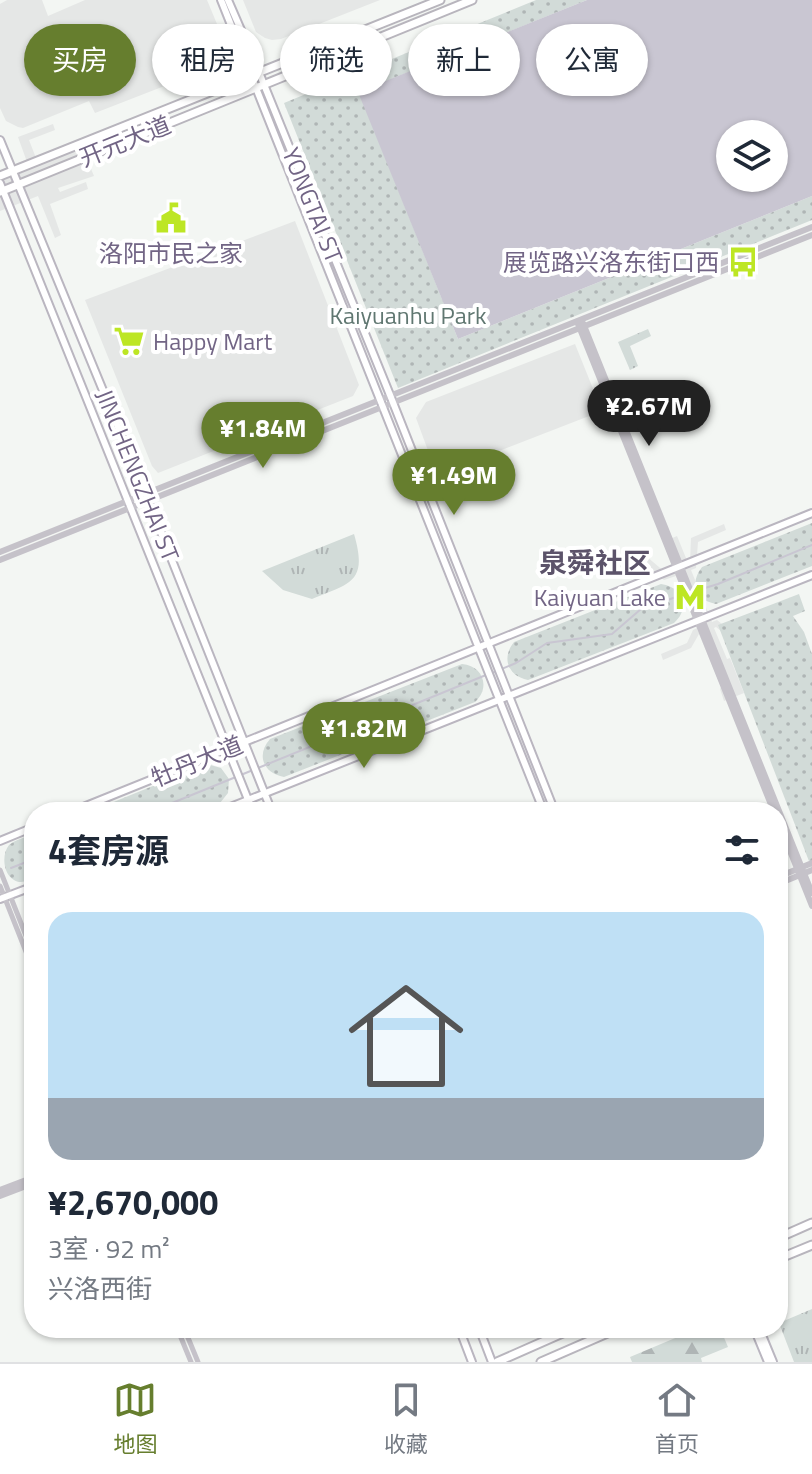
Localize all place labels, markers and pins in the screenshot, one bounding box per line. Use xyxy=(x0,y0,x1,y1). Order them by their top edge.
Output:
public building icon: 洛阳市民之家 xyxy=(154,201,188,235)
place label: 洛阳市民之家 xyxy=(99,235,243,271)
place label: 展览路兴洛东街口西 xyxy=(503,244,719,280)
bus stop icon: 展览路兴洛东街口西 xyxy=(726,245,760,279)
place label: Happy Mart xyxy=(153,323,273,359)
supermarket icon: Happy Mart xyxy=(112,324,146,358)
pin: ¥2.67M xyxy=(584,380,714,448)
pin: ¥1.84M xyxy=(198,402,328,470)
pin: ¥1.49M xyxy=(389,449,519,517)
place label: Kaiyuan Lake xyxy=(534,579,666,615)
metro station icon: Kaiyuan Lake xyxy=(673,580,707,614)
pin: ¥1.82M xyxy=(299,702,429,770)

